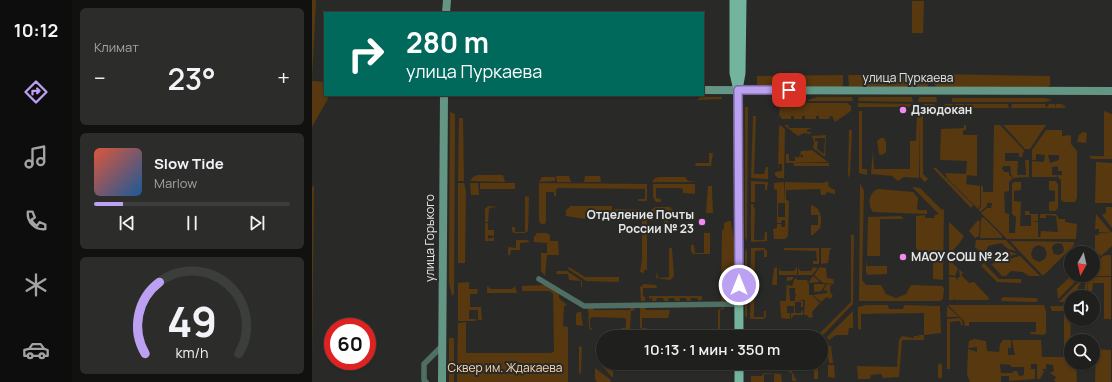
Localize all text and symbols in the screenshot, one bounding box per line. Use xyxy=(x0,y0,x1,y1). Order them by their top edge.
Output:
text: 10:12 xyxy=(14,18,58,42)
text: 280 m xyxy=(406,23,489,61)
icon: right xyxy=(340,28,392,80)
text: Климат xyxy=(94,38,139,56)
text: 23° xyxy=(167,58,216,99)
text: улица Пуркаева xyxy=(406,59,542,83)
text: − xyxy=(94,63,106,93)
text: + xyxy=(277,63,290,93)
street label: улица Пуркаева xyxy=(863,69,953,86)
pin xyxy=(772,73,806,107)
icon: directions xyxy=(22,78,50,106)
icon: arrive xyxy=(778,79,800,101)
place label: Дзюдокан xyxy=(911,101,972,118)
marker: Дзюдокан xyxy=(898,105,908,115)
icon: music xyxy=(22,143,50,171)
text: Slow Tide xyxy=(154,153,224,174)
text: Marlow xyxy=(154,174,197,192)
street label: улица Горького xyxy=(421,194,438,282)
place label: Отделение Почты России № 23 xyxy=(587,206,694,237)
icon: phone xyxy=(22,207,50,235)
icon: previous xyxy=(116,212,138,234)
icon: pause xyxy=(181,212,203,234)
icon: next xyxy=(246,212,268,234)
marker: Отделение Почты России № 23 xyxy=(697,217,707,227)
north arrow xyxy=(1064,246,1100,282)
map controls xyxy=(1064,246,1100,370)
place label: МАОУ СОШ № 22 xyxy=(911,248,1009,265)
marker: МАОУ СОШ № 22 xyxy=(898,252,908,262)
position arrow xyxy=(718,264,760,306)
icon: climate xyxy=(22,271,50,299)
button: sound xyxy=(1064,290,1100,326)
text: 49 xyxy=(167,292,217,348)
speed limit sign: 60 xyxy=(324,318,376,370)
button: search xyxy=(1064,334,1100,370)
icon: car xyxy=(22,336,50,364)
text: 10:13 · 1 мин · 350 m xyxy=(644,339,780,360)
text: km/h xyxy=(175,342,209,361)
park label: Сквер им. Ждакаева xyxy=(448,359,562,376)

